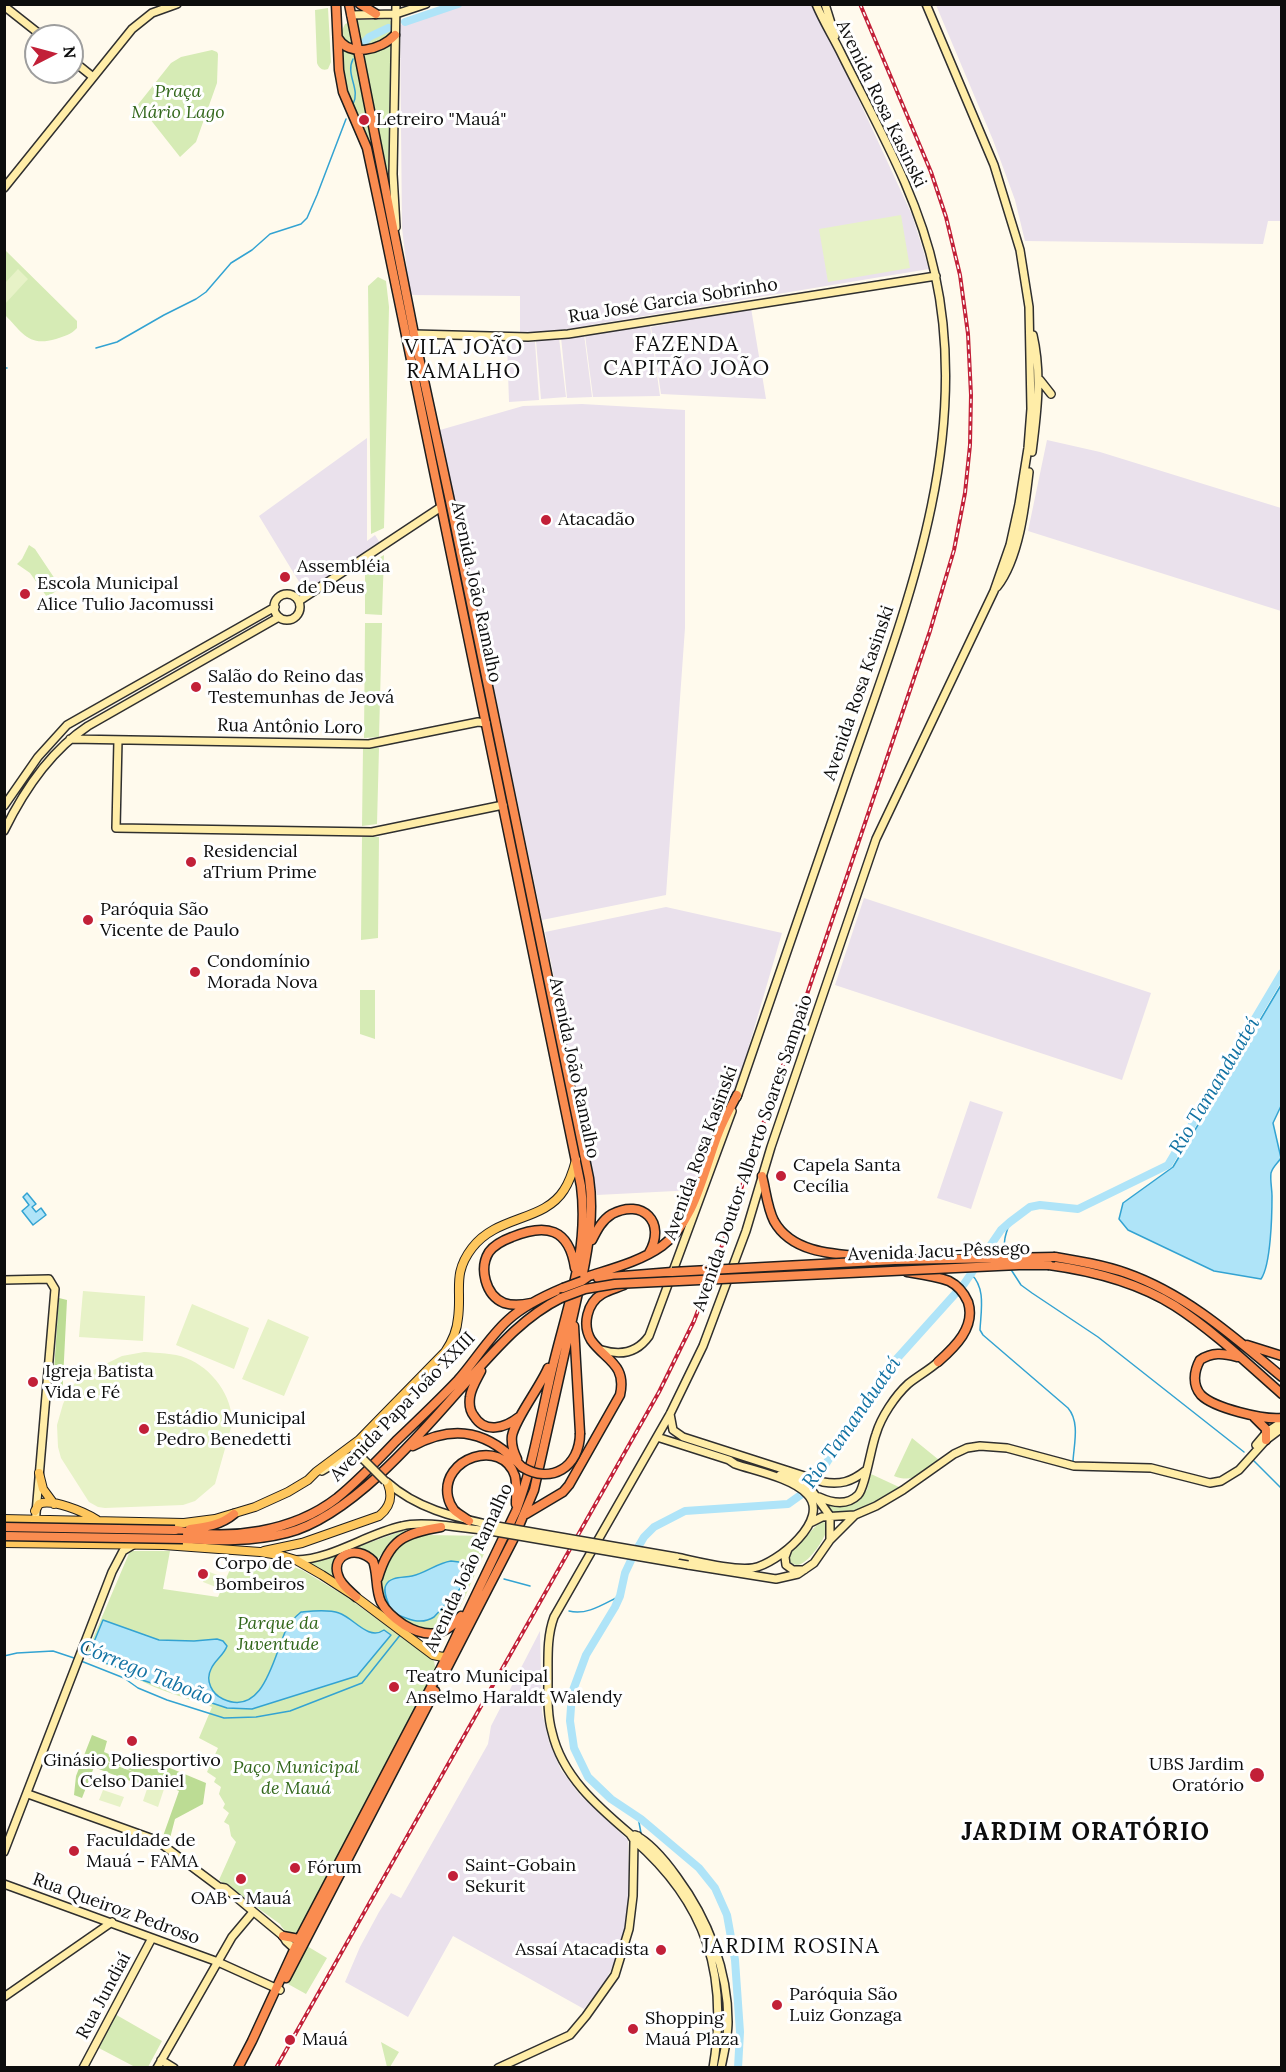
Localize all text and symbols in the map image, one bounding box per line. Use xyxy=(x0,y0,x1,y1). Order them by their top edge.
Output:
street label: Avenida Rosa Kasinski xyxy=(831,17,931,191)
north arrow xyxy=(24,24,84,84)
text: N xyxy=(59,45,81,60)
park label: Praça Mário Lago xyxy=(131,81,225,124)
place label: Letreiro "Mauá" xyxy=(376,109,506,131)
marker: Letreiro "Mauá" xyxy=(357,113,371,127)
street label: Rua José Garcia Sobrinho xyxy=(567,274,779,328)
district label: FAZENDA CAPITÃO JOÃO xyxy=(603,332,771,382)
district label: VILA JOÃO RAMALHO xyxy=(404,335,524,385)
street label: Avenida João Ramalho xyxy=(446,500,506,684)
place label: Atacadão xyxy=(558,509,635,531)
marker: Atacadão xyxy=(539,513,553,527)
place label: Assembléia de Deus xyxy=(297,556,390,598)
marker: Assembléia de Deus xyxy=(278,570,292,584)
place label: Escola Municipal Alice Tulio Jacomussi xyxy=(37,573,214,616)
marker: Escola Municipal Alice Tulio Jacomussi xyxy=(18,587,32,601)
street label: Avenida Rosa Kasinski xyxy=(819,603,899,783)
place label: Salão do Reino das Testemunhas de Jeová xyxy=(208,666,394,708)
marker: Salão do Reino das Testemunhas de Jeová xyxy=(189,680,203,694)
street label: Rua Antônio Loro xyxy=(217,715,363,739)
place label: Residencial aTrium Prime xyxy=(203,841,317,884)
marker: Residencial aTrium Prime xyxy=(184,855,198,869)
place label: Paróquia São Vicente de Paulo xyxy=(100,899,239,942)
marker: Paróquia São Vicente de Paulo xyxy=(81,913,95,927)
place label: Condomínio Morada Nova xyxy=(207,951,318,994)
marker: Condomínio Morada Nova xyxy=(188,965,202,979)
street label: Avenida João Ramalho xyxy=(544,976,604,1160)
street label: Avenida Doutor Alberto Soares Sampaio xyxy=(689,992,817,1314)
water label: Rio Tamanduateí xyxy=(1165,1013,1265,1159)
street label: Avenida Rosa Kasinski xyxy=(659,1063,743,1243)
place label: Capela Santa Cecília xyxy=(793,1155,901,1198)
marker: Capela Santa Cecília xyxy=(774,1169,788,1183)
street label: Avenida Jacu-Pêssego xyxy=(848,1238,1030,1266)
street label: Avenida Papa João XXIII xyxy=(326,1328,480,1486)
water label: Rio Tamanduateí xyxy=(798,1353,906,1493)
place label: Igreja Batista Vida e Fé xyxy=(45,1361,154,1404)
marker: Igreja Batista Vida e Fé xyxy=(26,1375,40,1389)
place label: Estádio Municipal Pedro Benedetti xyxy=(156,1408,306,1450)
marker: Estádio Municipal Pedro Benedetti xyxy=(137,1422,151,1436)
street label: Avenida João Ramalho xyxy=(420,1480,518,1656)
place label: Corpo de Bombeiros xyxy=(215,1553,305,1596)
marker: Corpo de Bombeiros xyxy=(196,1567,210,1581)
park label: Parque da Juventude xyxy=(237,1613,319,1656)
water label: Córrego Taboão xyxy=(76,1635,216,1711)
place label: Teatro Municipal Anselmo Haraldt Walendy xyxy=(406,1666,622,1708)
marker: Teatro Municipal Anselmo Haraldt Walendy xyxy=(387,1680,401,1694)
marker: Ginásio Poliesportivo Celso Daniel xyxy=(125,1734,139,1748)
place label: Ginásio Poliesportivo Celso Daniel xyxy=(43,1750,221,1792)
place label: UBS Jardim Oratório xyxy=(1149,1754,1244,1796)
park label: Paço Municipal de Mauá xyxy=(233,1757,359,1800)
marker: UBS Jardim Oratório xyxy=(1248,1766,1266,1784)
district label: JARDIM ORATÓRIO xyxy=(962,1819,1210,1847)
place label: Faculdade de Mauá - FAMA xyxy=(86,1830,198,1872)
marker: Faculdade de Mauá - FAMA xyxy=(67,1844,81,1858)
place label: Saint-Gobain Sekurit xyxy=(465,1855,576,1898)
place label: Fórum xyxy=(307,1857,362,1879)
marker: Fórum xyxy=(288,1861,302,1875)
street label: Rua Queiroz Pedroso xyxy=(29,1869,203,1949)
marker: Saint-Gobain Sekurit xyxy=(446,1869,460,1883)
marker: OAB - Mauá xyxy=(234,1872,248,1886)
place label: OAB - Mauá xyxy=(191,1888,291,1910)
district label: JARDIM ROSINA xyxy=(702,1934,880,1960)
place label: Assaí Atacadista xyxy=(515,1939,649,1961)
marker: Assaí Atacadista xyxy=(654,1943,668,1957)
street label: Rua Jundiaí xyxy=(72,1949,136,2043)
place label: Paróquia São Luiz Gonzaga xyxy=(789,1984,902,2026)
marker: Paróquia São Luiz Gonzaga xyxy=(770,1998,784,2012)
place label: Shopping Mauá Plaza xyxy=(645,2008,739,2050)
marker: Shopping Mauá Plaza xyxy=(626,2022,640,2036)
place label: Mauá xyxy=(302,2029,348,2051)
marker: Mauá xyxy=(283,2033,297,2047)

